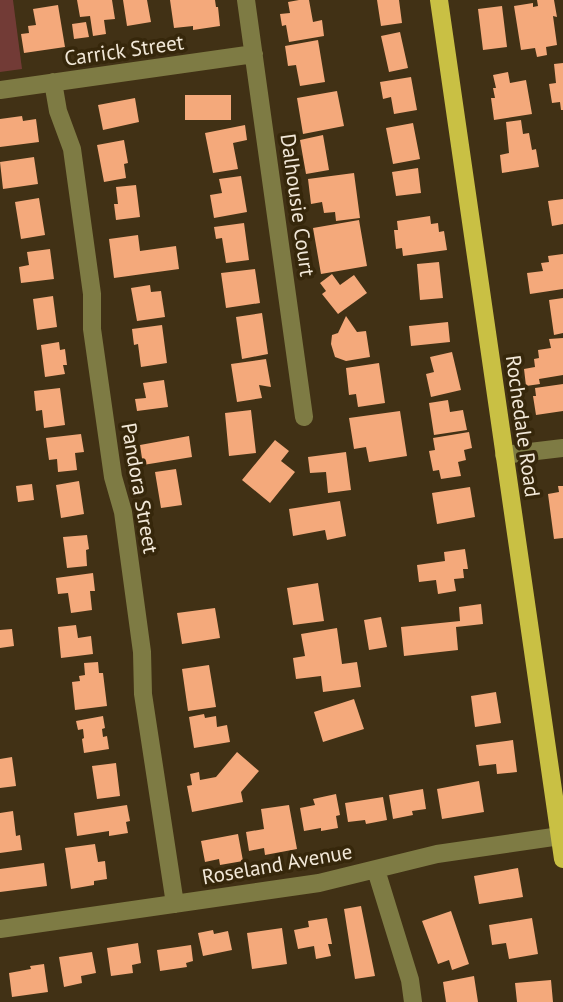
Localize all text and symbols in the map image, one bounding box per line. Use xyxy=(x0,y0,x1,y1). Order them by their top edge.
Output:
street label: Carrick Street xyxy=(63,28,185,72)
street label: Dalhousie Court xyxy=(275,132,321,278)
street label: Rochedale Road xyxy=(500,353,546,499)
street label: Pandora Street xyxy=(115,421,165,555)
street label: Roseland Avenue xyxy=(200,837,354,891)

